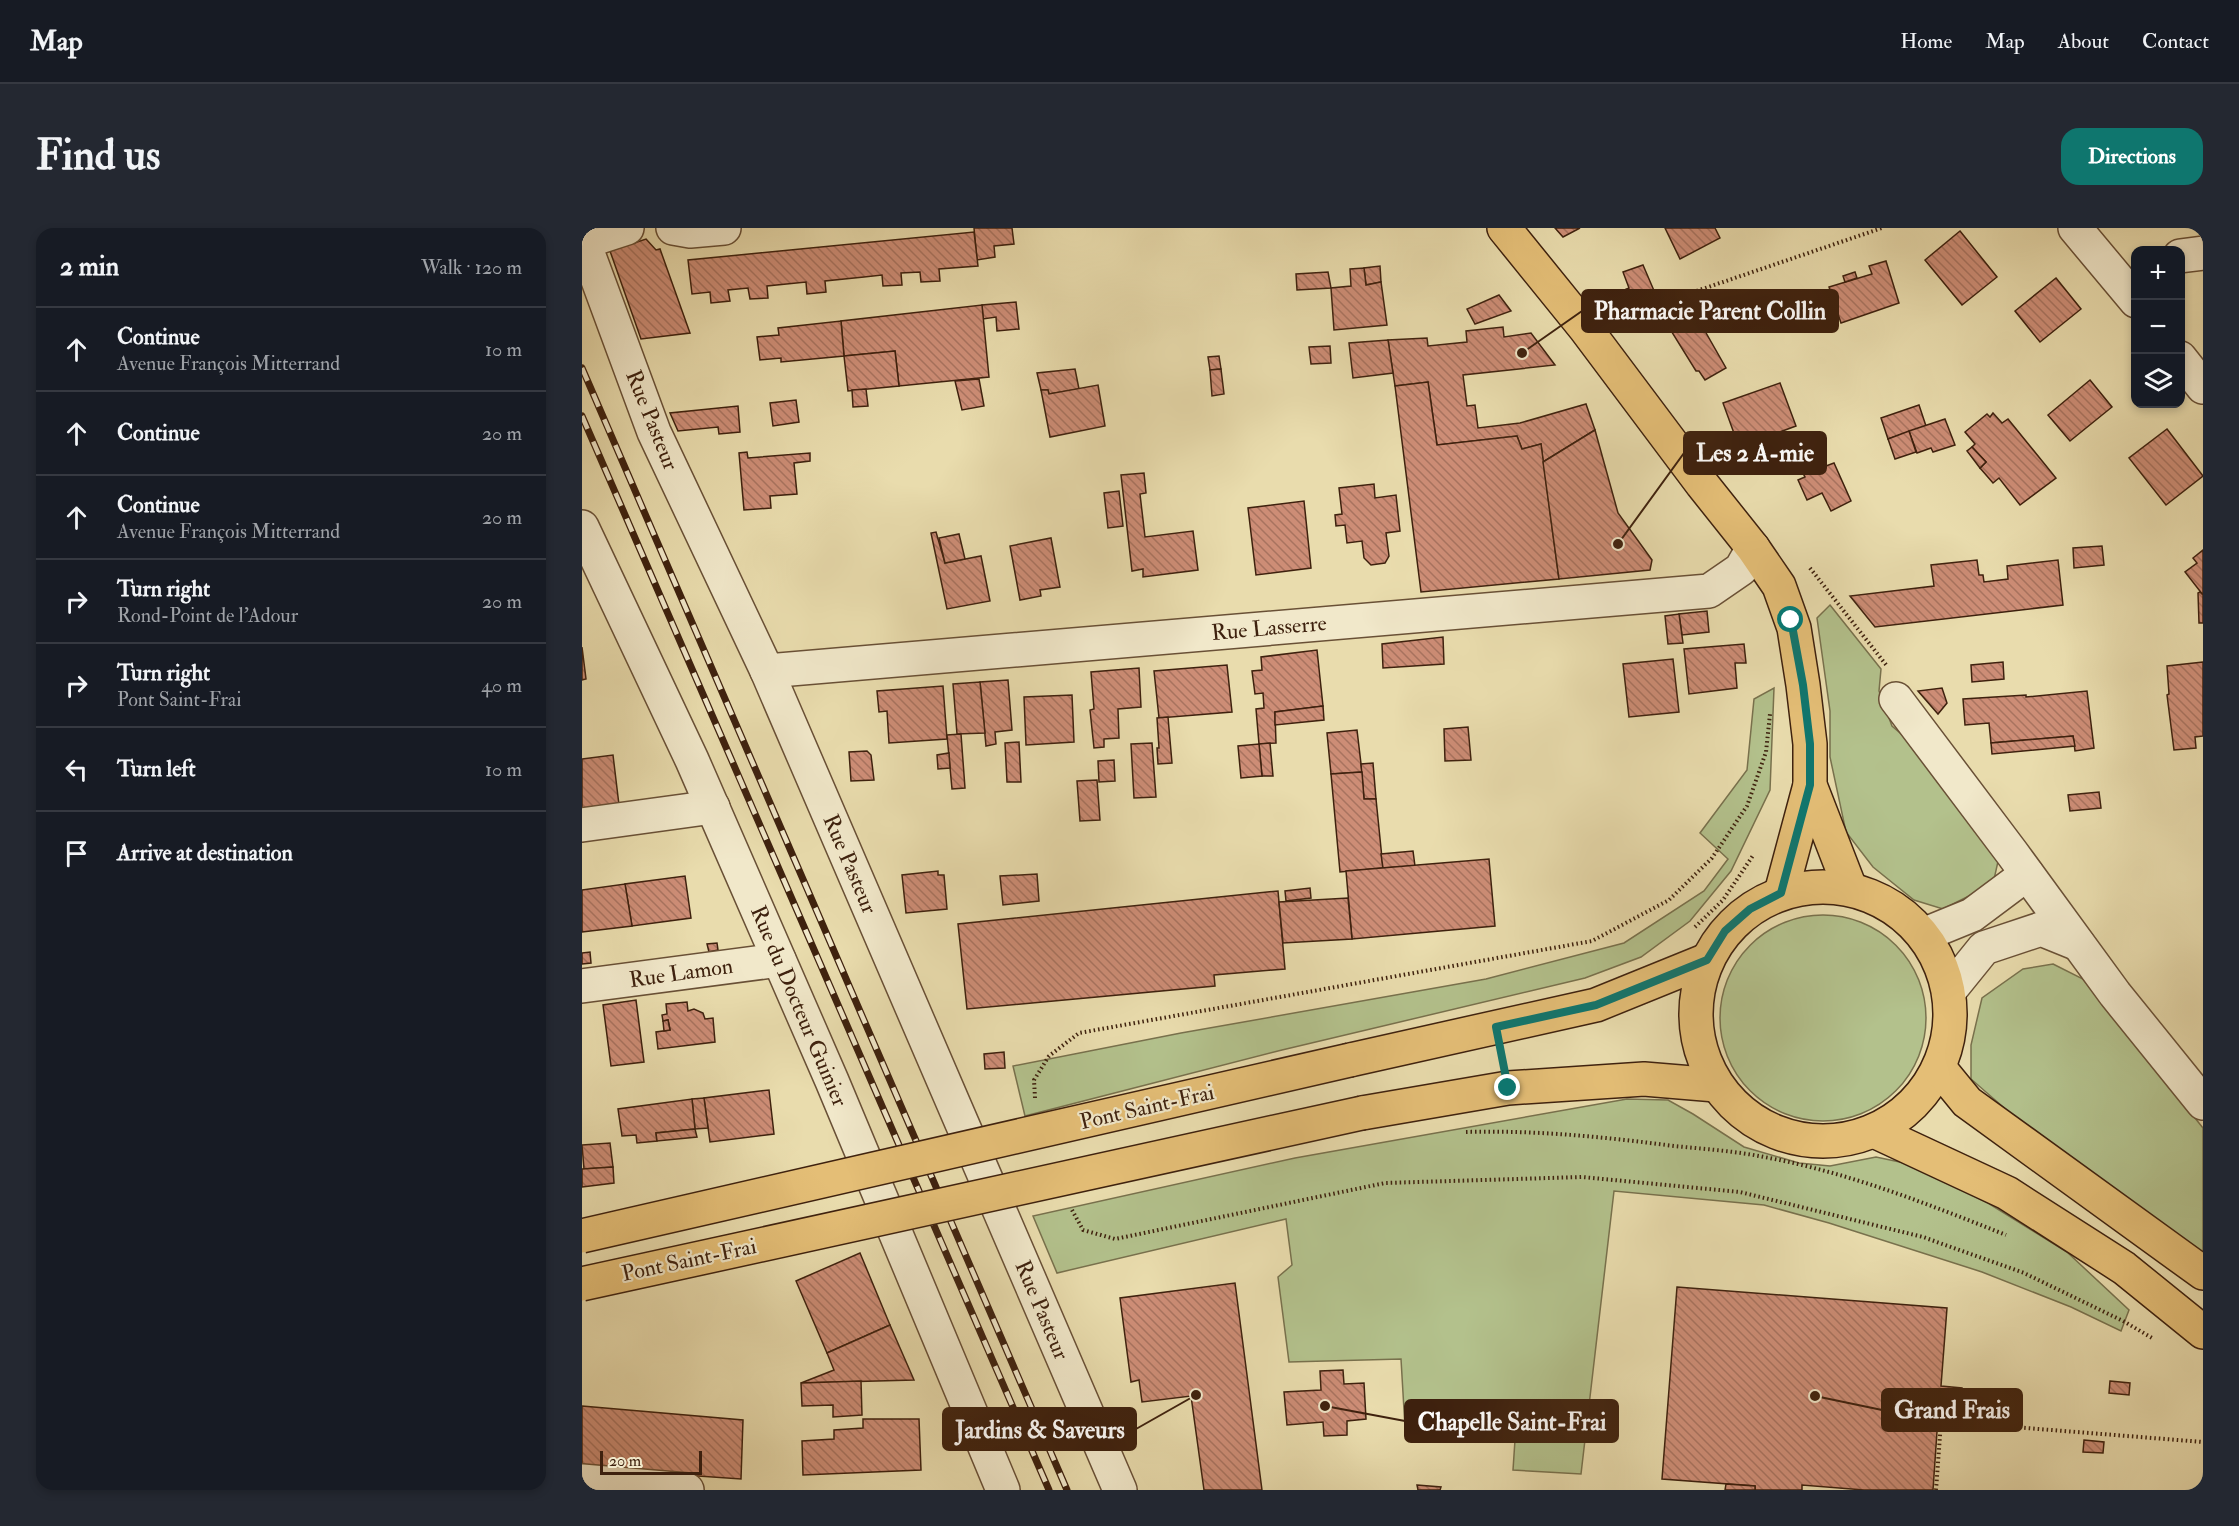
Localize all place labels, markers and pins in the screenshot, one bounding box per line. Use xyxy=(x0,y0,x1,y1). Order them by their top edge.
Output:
callout: Pharmacie Parent Collin xyxy=(1582,290,1838,332)
callout: Les 2 A-mie xyxy=(1684,432,1826,474)
callout: Grand Frais xyxy=(1882,1389,2022,1431)
callout: Chapelle Saint-Frai xyxy=(1405,1400,1618,1442)
callout: Jardins & Saveurs xyxy=(943,1408,1136,1450)

